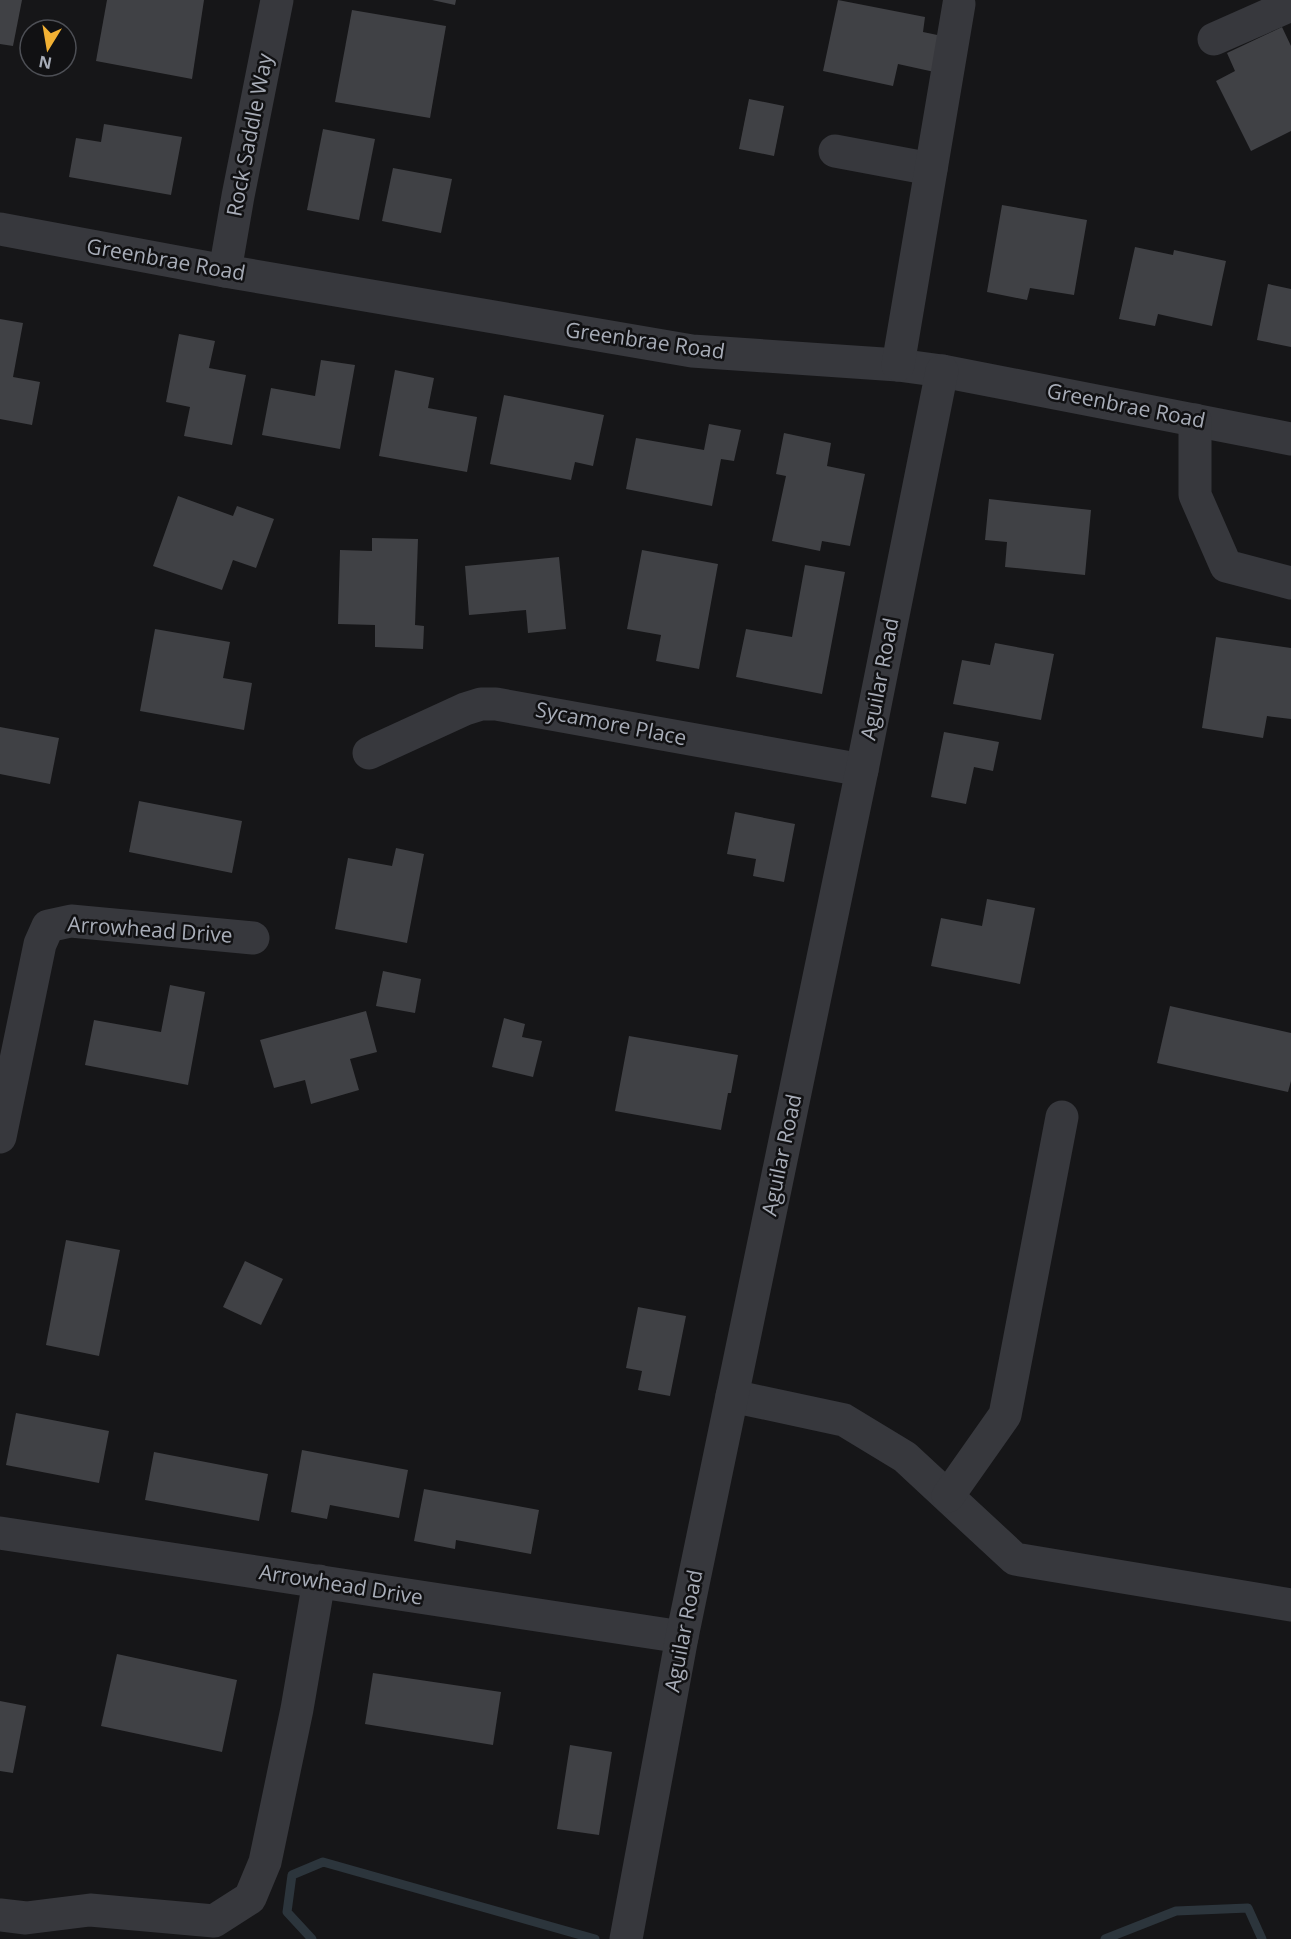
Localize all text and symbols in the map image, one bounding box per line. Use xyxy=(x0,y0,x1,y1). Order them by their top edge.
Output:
north arrow xyxy=(18,18,78,78)
text: N xyxy=(37,51,54,75)
street label: Rock Saddle Way xyxy=(220,51,279,219)
street label: Greenbrae Road xyxy=(85,231,248,287)
street label: Greenbrae Road xyxy=(564,315,727,365)
street label: Greenbrae Road xyxy=(1045,376,1208,434)
street label: Aguilar Road xyxy=(853,615,905,742)
street label: Sycamore Place xyxy=(533,695,689,751)
street label: Arrowhead Drive xyxy=(67,909,234,949)
street label: Aguilar Road xyxy=(754,1091,808,1218)
street label: Arrowhead Drive xyxy=(257,1557,425,1611)
street label: Aguilar Road xyxy=(657,1567,709,1694)

